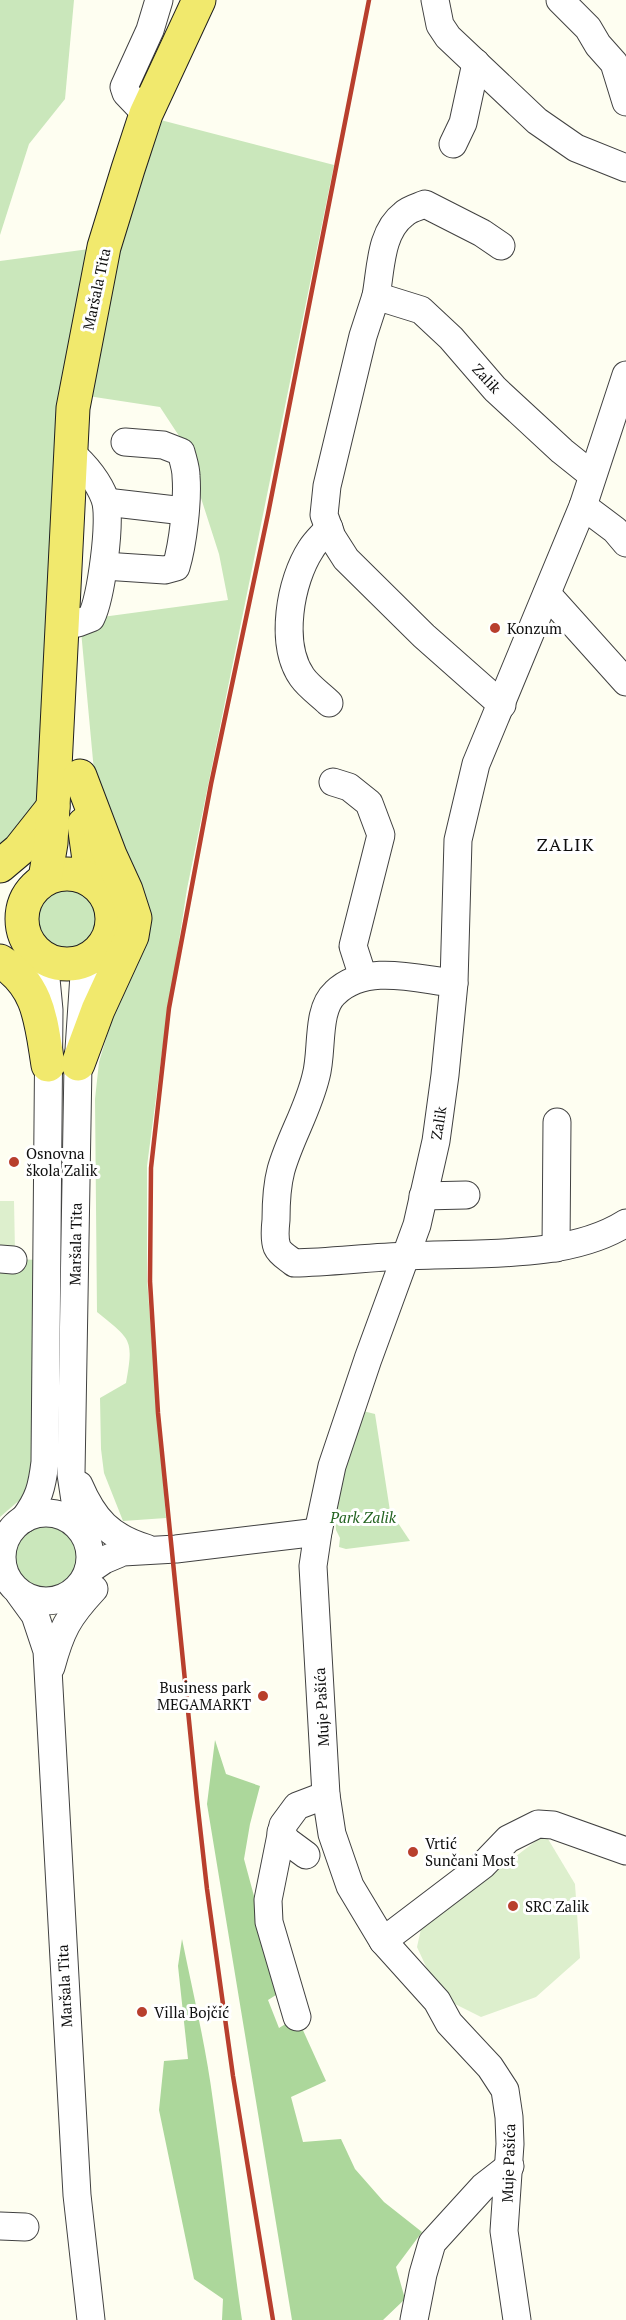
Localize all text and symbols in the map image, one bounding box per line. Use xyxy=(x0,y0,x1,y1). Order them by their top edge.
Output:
street label: Maršala Tita xyxy=(78,246,115,332)
street label: Zalik xyxy=(468,359,506,397)
place label: Konzum xyxy=(507,618,562,638)
marker: Konzum xyxy=(488,621,502,635)
district label: ZALIK xyxy=(537,832,595,856)
street label: Zalik xyxy=(426,1105,451,1141)
place label: Osnovna škola Zalik xyxy=(26,1143,98,1180)
marker: Osnovna škola Zalik xyxy=(7,1155,21,1169)
street label: Maršala Tita xyxy=(64,1202,86,1286)
park label: Park Zalik xyxy=(329,1507,397,1527)
street label: Muje Pašića xyxy=(309,1667,333,1747)
place label: Business park MEGAMARKT xyxy=(157,1677,251,1714)
marker: Business park MEGAMARKT xyxy=(256,1689,270,1703)
place label: Vrtić Sunčani Most xyxy=(425,1833,516,1870)
marker: Vrtić Sunčani Most xyxy=(406,1845,420,1859)
place label: SRC Zalik xyxy=(525,1896,589,1916)
marker: SRC Zalik xyxy=(506,1899,520,1913)
street label: Maršala Tita xyxy=(52,1944,76,2028)
place label: Villa Bojčić xyxy=(154,2002,229,2022)
marker: Villa Bojčić xyxy=(135,2005,149,2019)
street label: Muje Pašića xyxy=(497,2123,519,2203)

